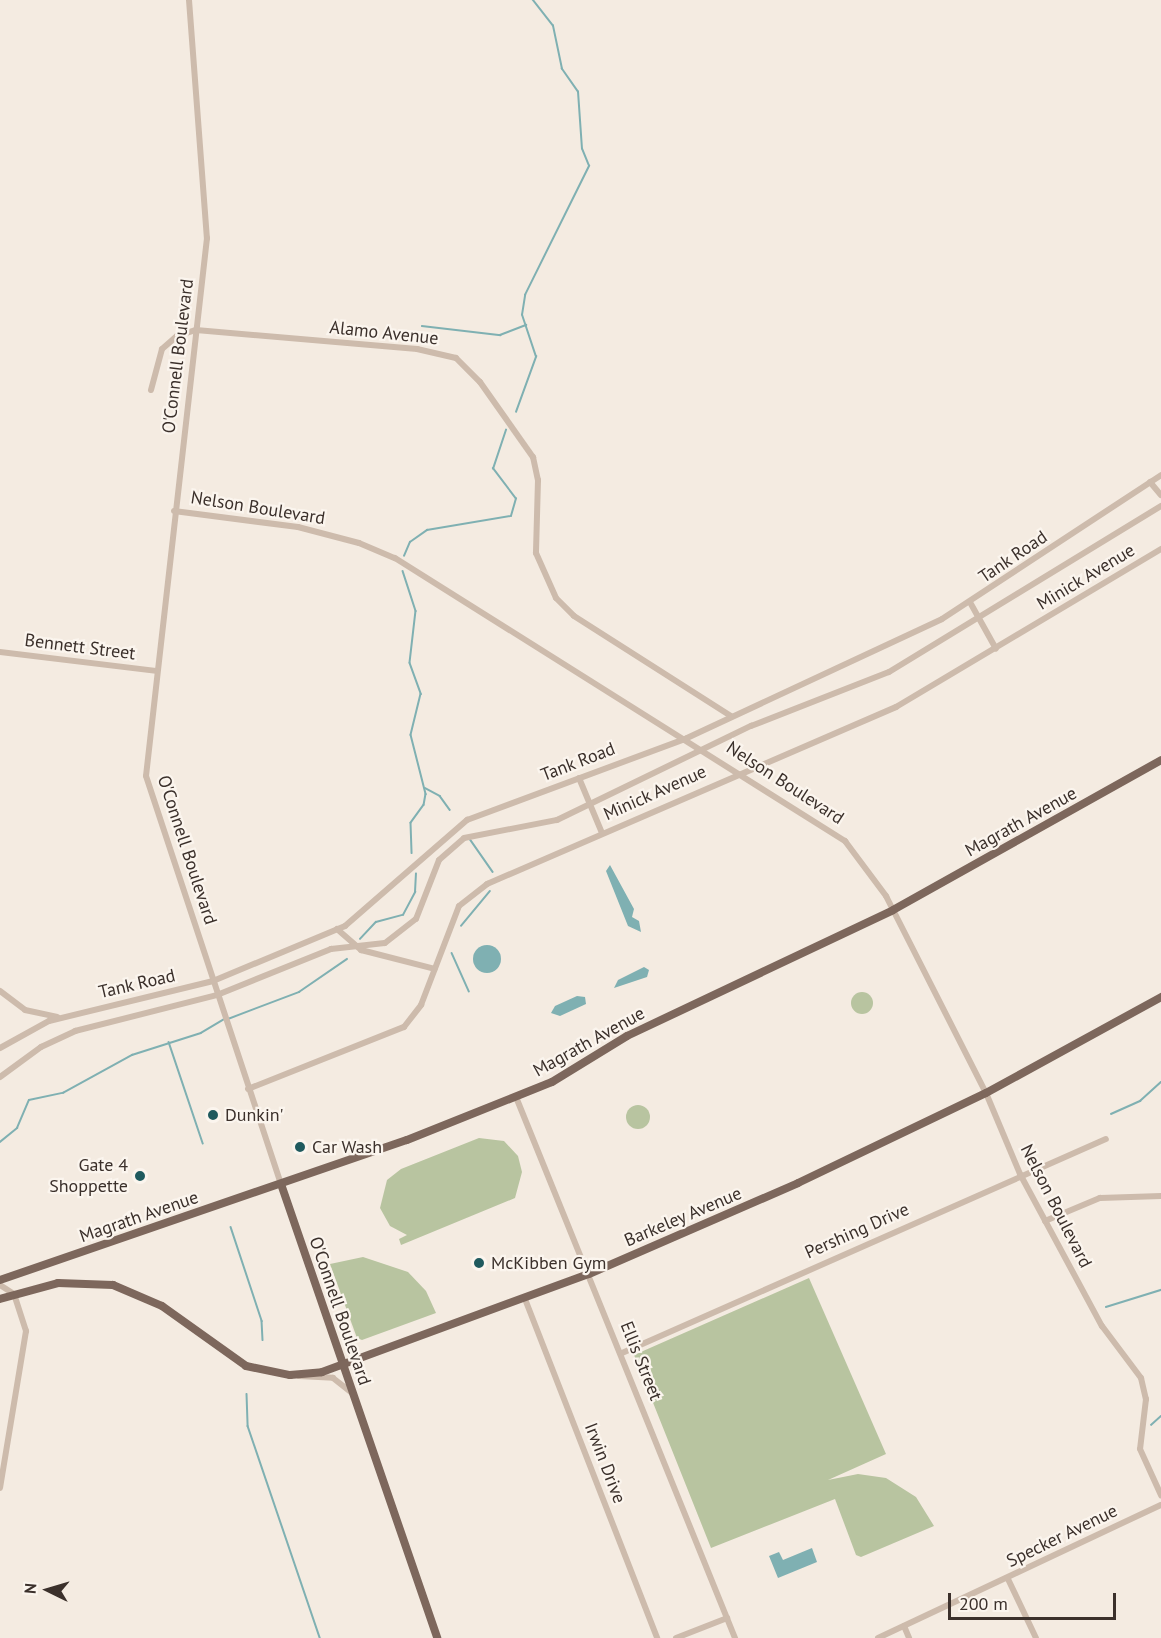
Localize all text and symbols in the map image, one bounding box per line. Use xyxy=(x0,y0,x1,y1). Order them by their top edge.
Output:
street label: O'Connell Boulevard xyxy=(158,278,198,434)
street label: Alamo Avenue xyxy=(328,317,440,349)
street label: Nelson Boulevard xyxy=(189,487,327,529)
street label: Tank Road xyxy=(974,526,1052,588)
street label: Minick Avenue xyxy=(1033,539,1139,615)
street label: Bennett Street xyxy=(23,629,137,665)
street label: Nelson Boulevard xyxy=(722,737,848,829)
street label: Tank Road xyxy=(538,738,618,786)
street label: Minick Avenue xyxy=(600,760,710,826)
street label: O'Connell Boulevard xyxy=(153,773,221,927)
street label: Magrath Avenue xyxy=(961,782,1081,862)
street label: Tank Road xyxy=(96,965,178,1003)
street label: Magrath Avenue xyxy=(529,1002,649,1082)
place label: Dunkin' xyxy=(225,1104,284,1126)
marker: Dunkin' xyxy=(206,1108,220,1122)
place label: Car Wash xyxy=(312,1136,382,1158)
marker: Car Wash xyxy=(293,1140,307,1154)
street label: Nelson Boulevard xyxy=(1016,1141,1096,1271)
place label: Gate 4 Shoppette xyxy=(49,1155,128,1198)
marker: Gate 4 Shoppette xyxy=(133,1169,147,1183)
street label: Barkeley Avenue xyxy=(621,1182,745,1252)
street label: Magrath Avenue xyxy=(76,1186,202,1248)
street label: Pershing Drive xyxy=(802,1198,912,1264)
street label: O'Connell Boulevard xyxy=(304,1234,376,1388)
place label: McKibben Gym xyxy=(491,1252,606,1274)
marker: McKibben Gym xyxy=(472,1256,486,1270)
street label: Ellis Street xyxy=(615,1318,667,1404)
street label: Irwin Drive xyxy=(580,1420,630,1506)
street label: Specker Avenue xyxy=(1003,1500,1121,1572)
north arrow xyxy=(18,1560,78,1620)
scale bar xyxy=(951,1581,1119,1619)
text: N xyxy=(20,1582,40,1595)
text: 200 m xyxy=(959,1592,1008,1615)

